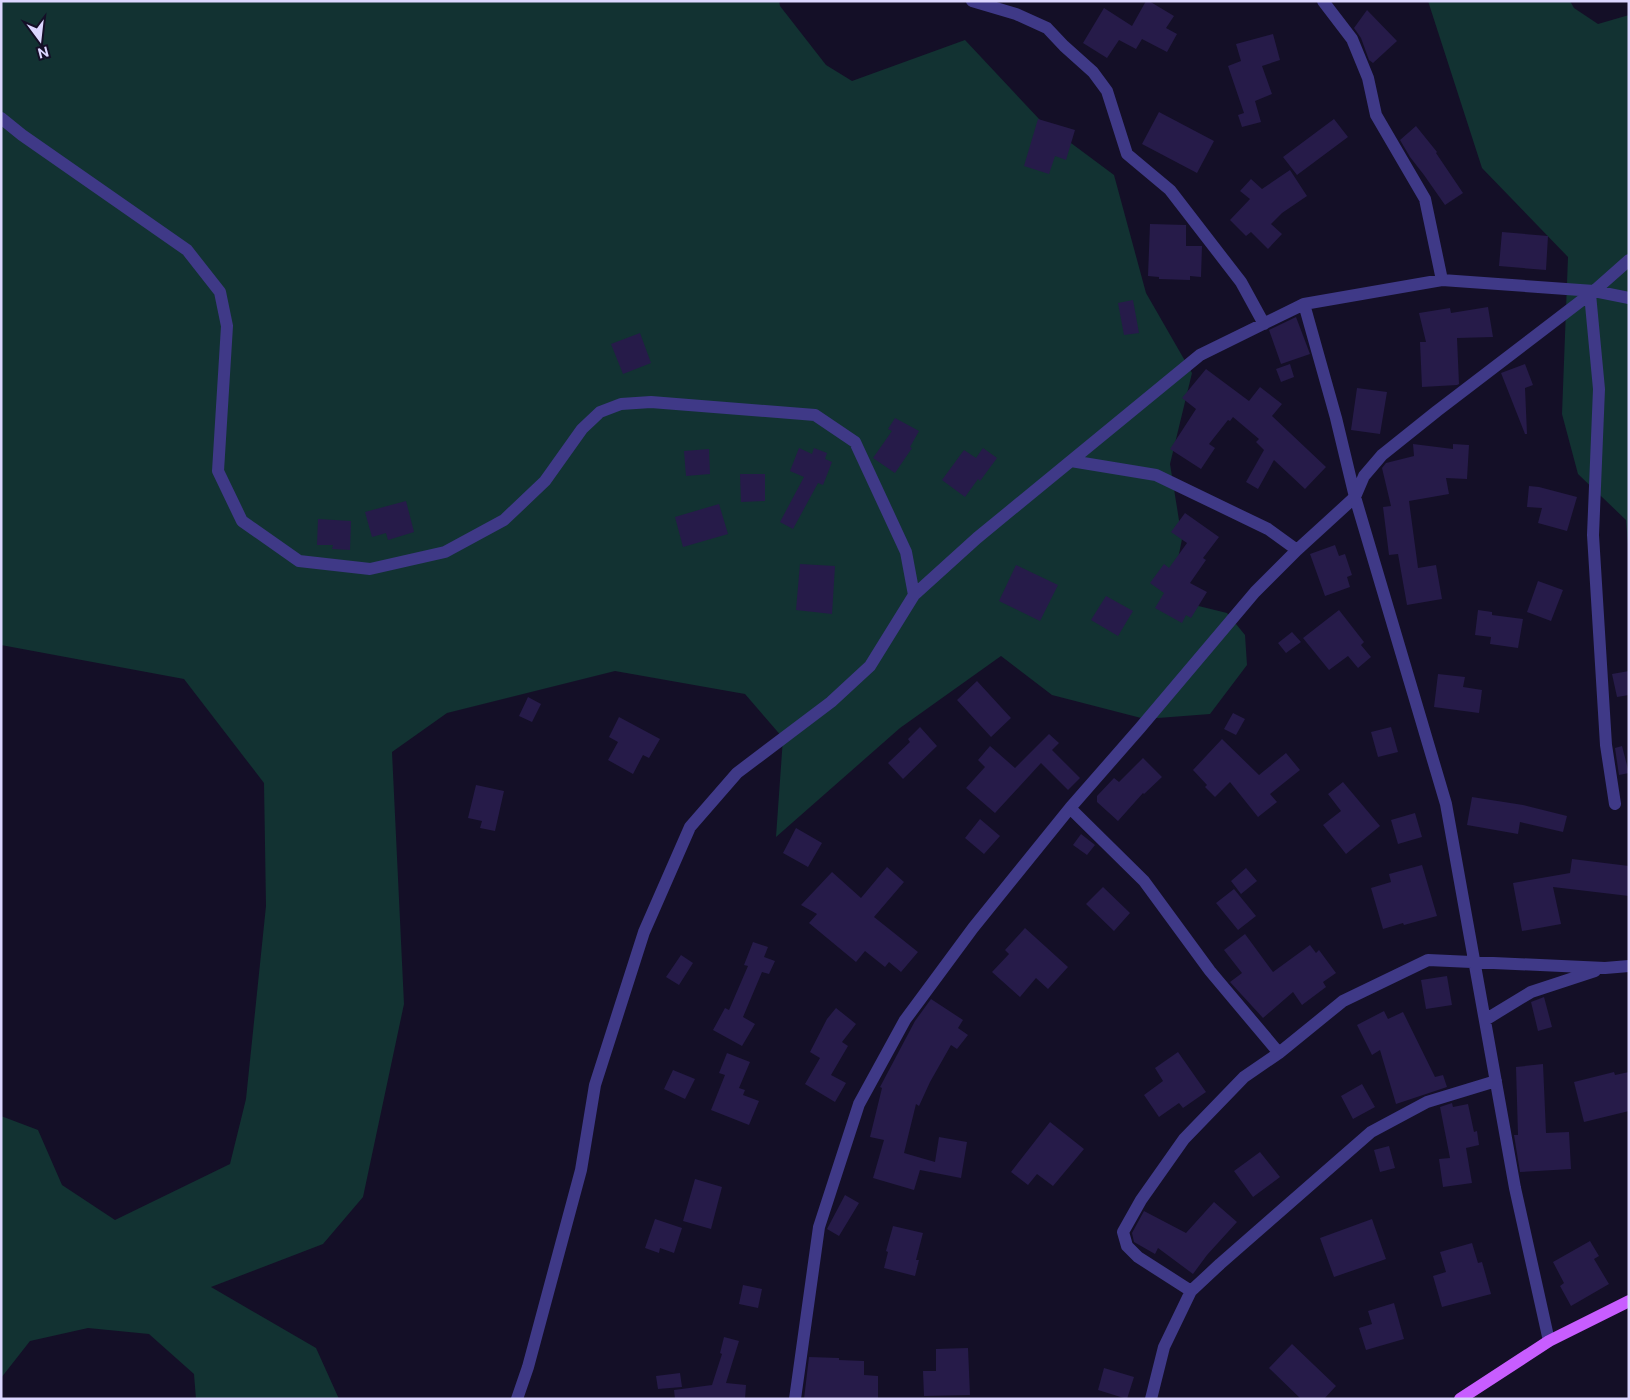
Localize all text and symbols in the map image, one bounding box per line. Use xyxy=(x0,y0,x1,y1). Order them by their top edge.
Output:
north arrow xyxy=(15,15,65,65)
text: N xyxy=(36,43,51,62)

